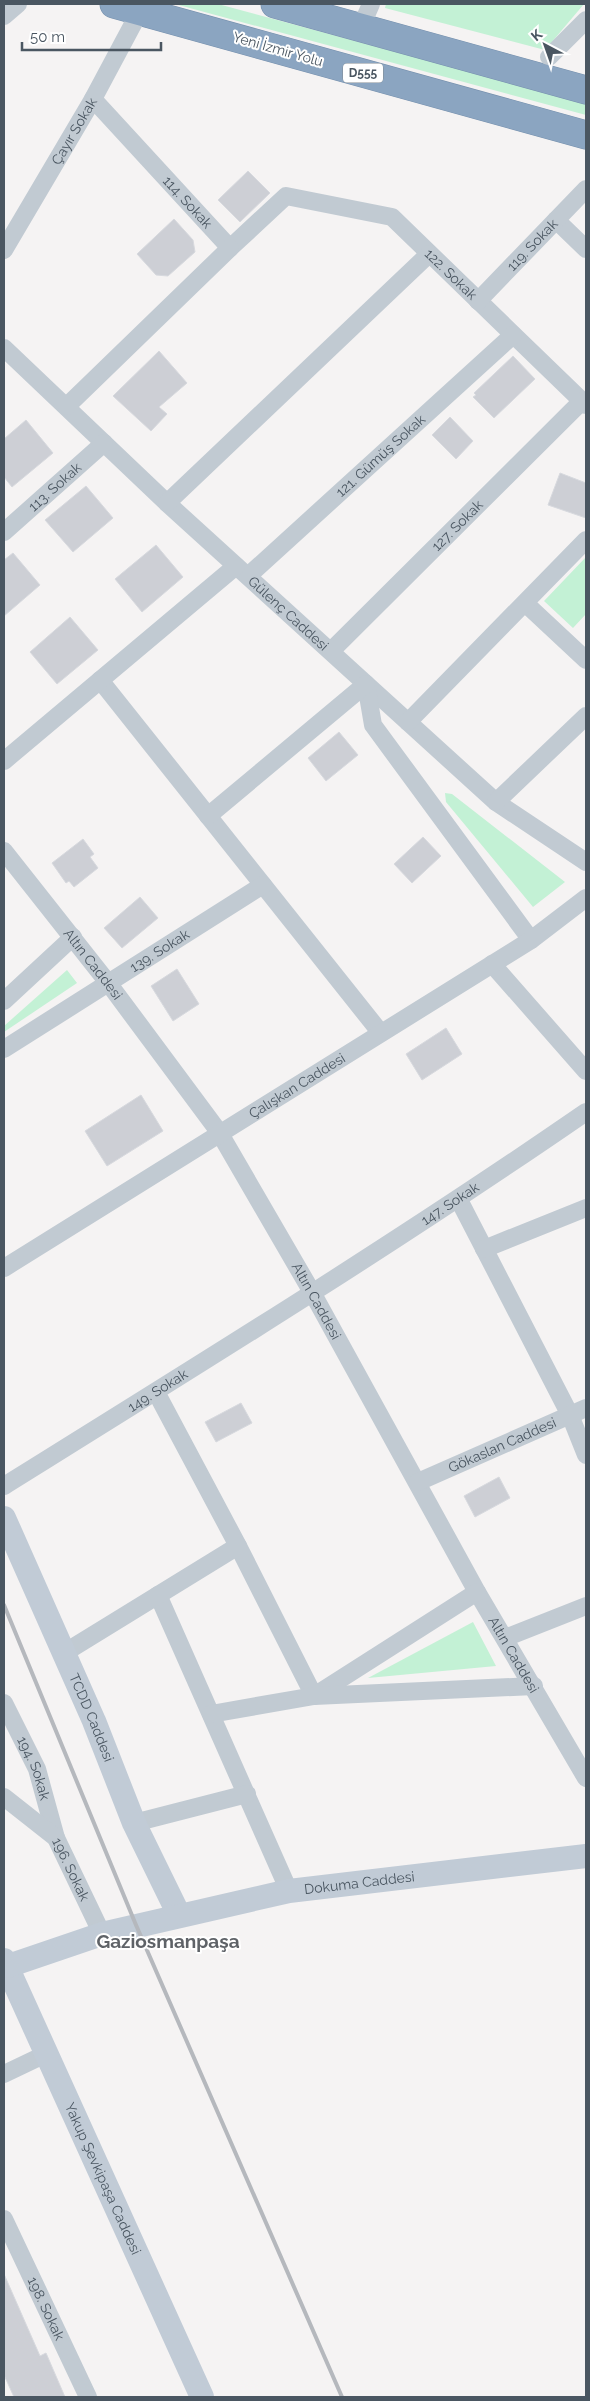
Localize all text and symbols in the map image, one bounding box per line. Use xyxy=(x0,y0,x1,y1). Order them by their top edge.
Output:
scale bar xyxy=(22,20,161,52)
north arrow xyxy=(520,20,570,70)
text: K xyxy=(528,26,546,44)
street label: Yeni İzmir Yolu xyxy=(231,27,325,70)
text: 50 m xyxy=(30,28,65,46)
road number: D555 xyxy=(343,64,383,82)
street label: Çayır Sokak xyxy=(48,94,100,168)
street label: 114. Sokak xyxy=(160,173,216,232)
street label: 119. Sokak xyxy=(504,215,561,274)
street label: 122. Sokak xyxy=(422,245,481,303)
street label: 121. Gümüş Sokak xyxy=(333,411,429,500)
street label: 113. Sokak xyxy=(25,459,85,514)
street label: 127. Sokak xyxy=(428,496,486,554)
street label: Gülenç Caddesi xyxy=(245,573,332,654)
street label: Altın Caddesi xyxy=(60,925,126,1003)
street label: 139. Sokak xyxy=(127,926,193,975)
street label: Çalışkan Caddesi xyxy=(246,1050,348,1122)
street label: 147. Sokak xyxy=(418,1178,482,1228)
street label: Altın Caddesi xyxy=(289,1260,344,1342)
street label: 149. Sokak xyxy=(125,1365,191,1415)
street label: Gökaslan Caddesi xyxy=(446,1414,559,1476)
street label: Altın Caddesi xyxy=(485,1614,542,1696)
street label: TCDD Caddesi xyxy=(66,1671,117,1764)
street label: 194. Sokak xyxy=(14,1734,53,1802)
street label: 196. Sokak xyxy=(49,1835,93,1904)
street label: Dokuma Caddesi xyxy=(303,1868,415,1897)
district label: Gaziosmanpaşa xyxy=(96,1930,240,1952)
street label: Yakup Şevkipaşa Caddesi xyxy=(62,2100,144,2257)
street label: 198. Sokak xyxy=(24,2274,68,2343)

